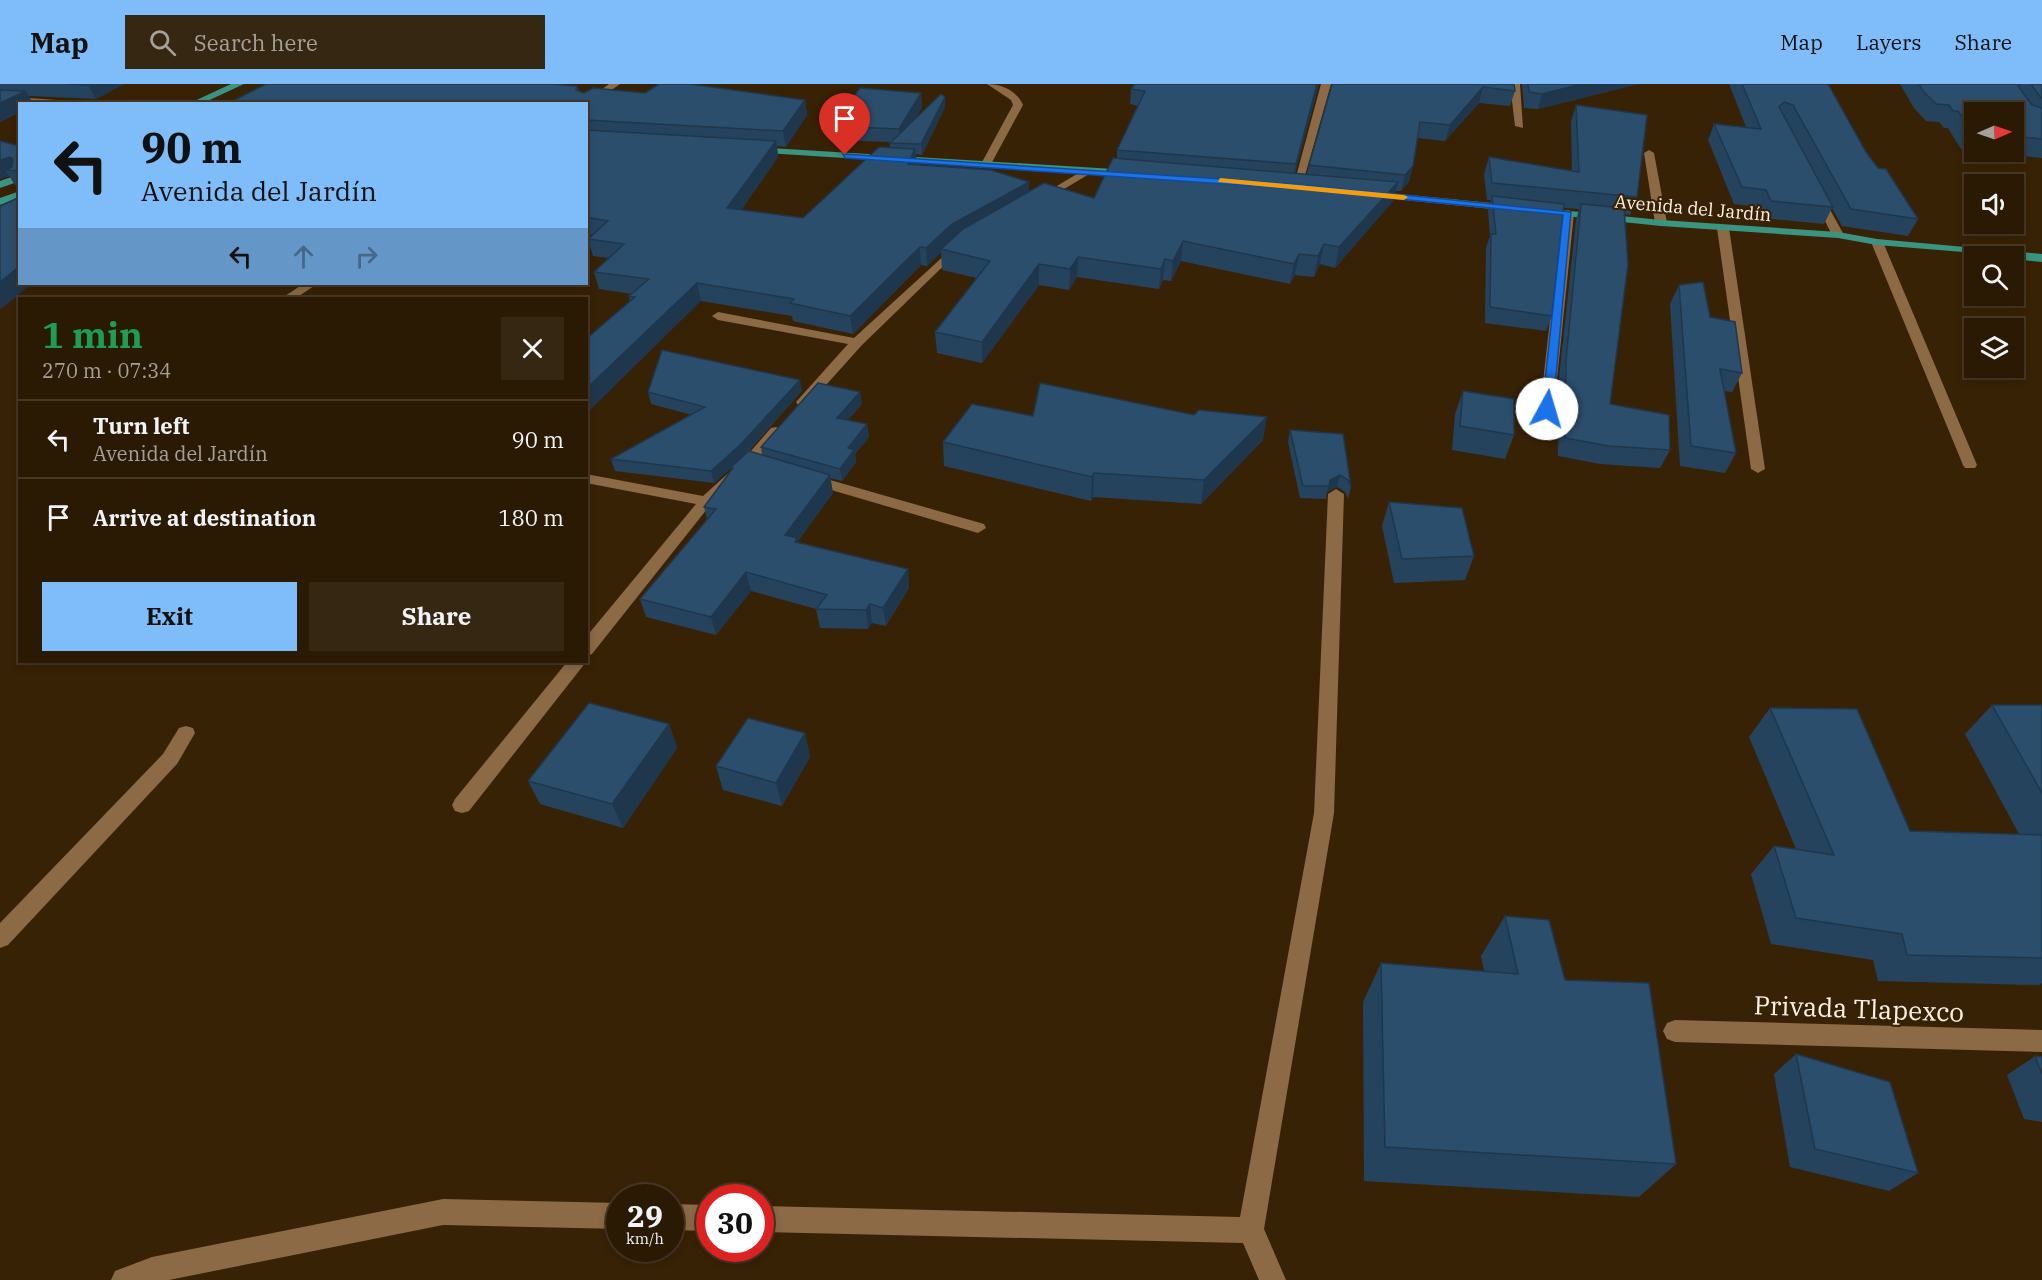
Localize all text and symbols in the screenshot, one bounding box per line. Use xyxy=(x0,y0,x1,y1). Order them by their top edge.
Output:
search box xyxy=(125,15,545,69)
text: Map xyxy=(30,24,89,61)
icon: search xyxy=(146,26,179,59)
text: Search here xyxy=(194,28,318,57)
text: Map xyxy=(1780,28,1823,56)
text: Layers xyxy=(1856,28,1922,56)
text: Share xyxy=(1955,28,2012,56)
pin xyxy=(819,93,870,155)
icon: arrive xyxy=(828,102,861,135)
north arrow xyxy=(1964,102,2024,162)
map controls xyxy=(1964,102,2024,378)
text: 90 m xyxy=(141,120,242,175)
icon: left xyxy=(42,126,120,204)
text: Avenida del Jardín xyxy=(141,173,377,208)
button: sound xyxy=(1964,174,2024,234)
street label: Avenida del Jardín xyxy=(1614,190,1772,226)
icon: left xyxy=(224,240,257,273)
icon: ahead xyxy=(287,240,320,273)
icon: right xyxy=(350,240,383,273)
button: search xyxy=(1964,246,2024,306)
text: 1 min xyxy=(42,311,143,358)
button: close xyxy=(501,317,564,380)
button: layers xyxy=(1964,318,2024,378)
text: 270 m · 07:34 xyxy=(42,357,171,384)
position arrow xyxy=(1515,377,1579,441)
text: Turn left xyxy=(93,411,189,440)
icon: left xyxy=(42,423,75,456)
text: 90 m xyxy=(512,425,564,454)
text: Avenida del Jardín xyxy=(93,440,268,467)
icon: arrive xyxy=(42,501,75,534)
text: Arrive at destination xyxy=(93,503,316,532)
text: 180 m xyxy=(498,503,564,532)
button: Exit xyxy=(42,582,297,651)
button: Share xyxy=(309,582,564,651)
street label: Privada Tlapexco xyxy=(1753,987,1965,1029)
speed limit sign: 30 xyxy=(696,1184,774,1262)
text: 29 xyxy=(627,1196,663,1235)
text: km/h xyxy=(626,1229,664,1248)

